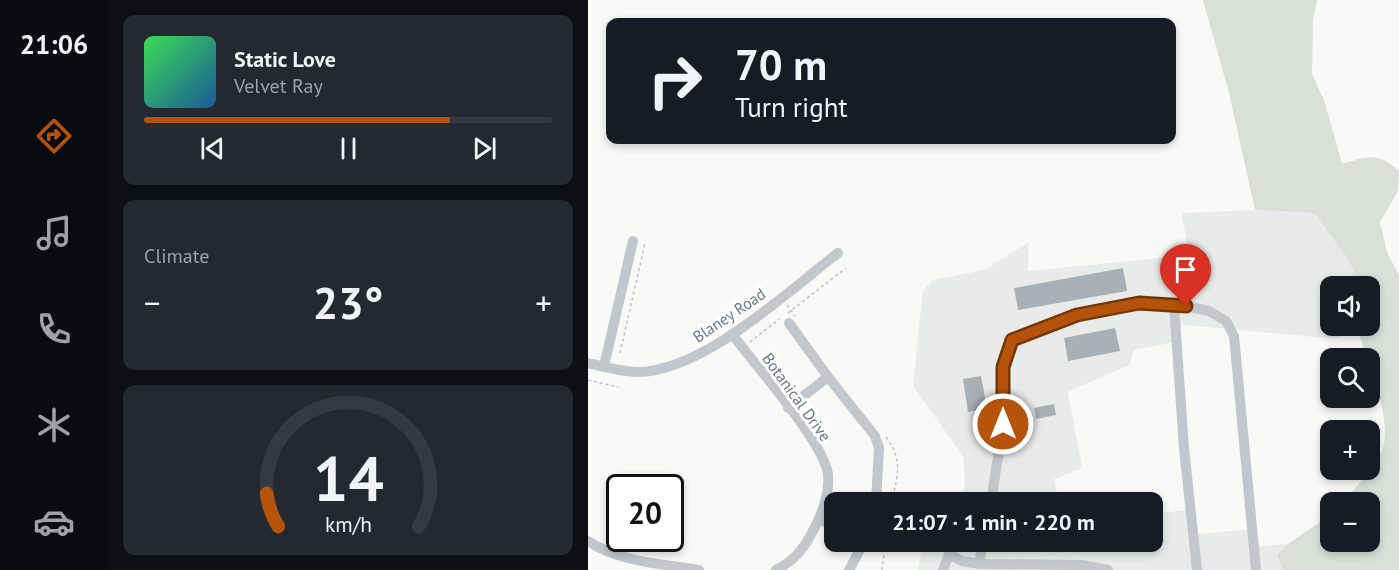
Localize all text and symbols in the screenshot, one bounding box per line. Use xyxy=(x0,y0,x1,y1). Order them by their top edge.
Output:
text: 21:06 xyxy=(20,27,88,61)
text: 70 m xyxy=(735,37,827,92)
icon: right xyxy=(636,42,714,120)
text: Static Love xyxy=(234,45,336,73)
text: Velvet Ray xyxy=(234,73,323,99)
text: Turn right xyxy=(735,90,848,124)
icon: directions xyxy=(33,115,75,157)
icon: previous xyxy=(196,132,229,165)
icon: pause xyxy=(332,132,365,165)
icon: next xyxy=(468,132,501,165)
icon: music xyxy=(33,212,75,254)
text: Climate xyxy=(144,243,210,269)
pin xyxy=(1160,244,1211,306)
icon: arrive xyxy=(1169,253,1202,286)
text: 23° xyxy=(313,273,383,331)
map controls xyxy=(1320,276,1380,552)
button: sound xyxy=(1320,276,1380,336)
text: − xyxy=(144,281,161,324)
text: + xyxy=(535,281,552,324)
street label: Blaney Road xyxy=(689,283,769,347)
icon: phone xyxy=(33,308,75,350)
button: search xyxy=(1320,348,1380,408)
street label: Botanical Drive xyxy=(758,349,836,445)
position arrow xyxy=(971,392,1035,456)
icon: climate xyxy=(33,404,75,446)
button: + xyxy=(1320,420,1380,480)
text: 14 xyxy=(313,437,383,518)
speed limit sign: 20 xyxy=(606,474,684,552)
button: − xyxy=(1320,492,1380,552)
icon: car xyxy=(33,501,75,543)
text: 21:07 · 1 min · 220 m xyxy=(892,508,1095,536)
text: km/h xyxy=(324,510,371,538)

